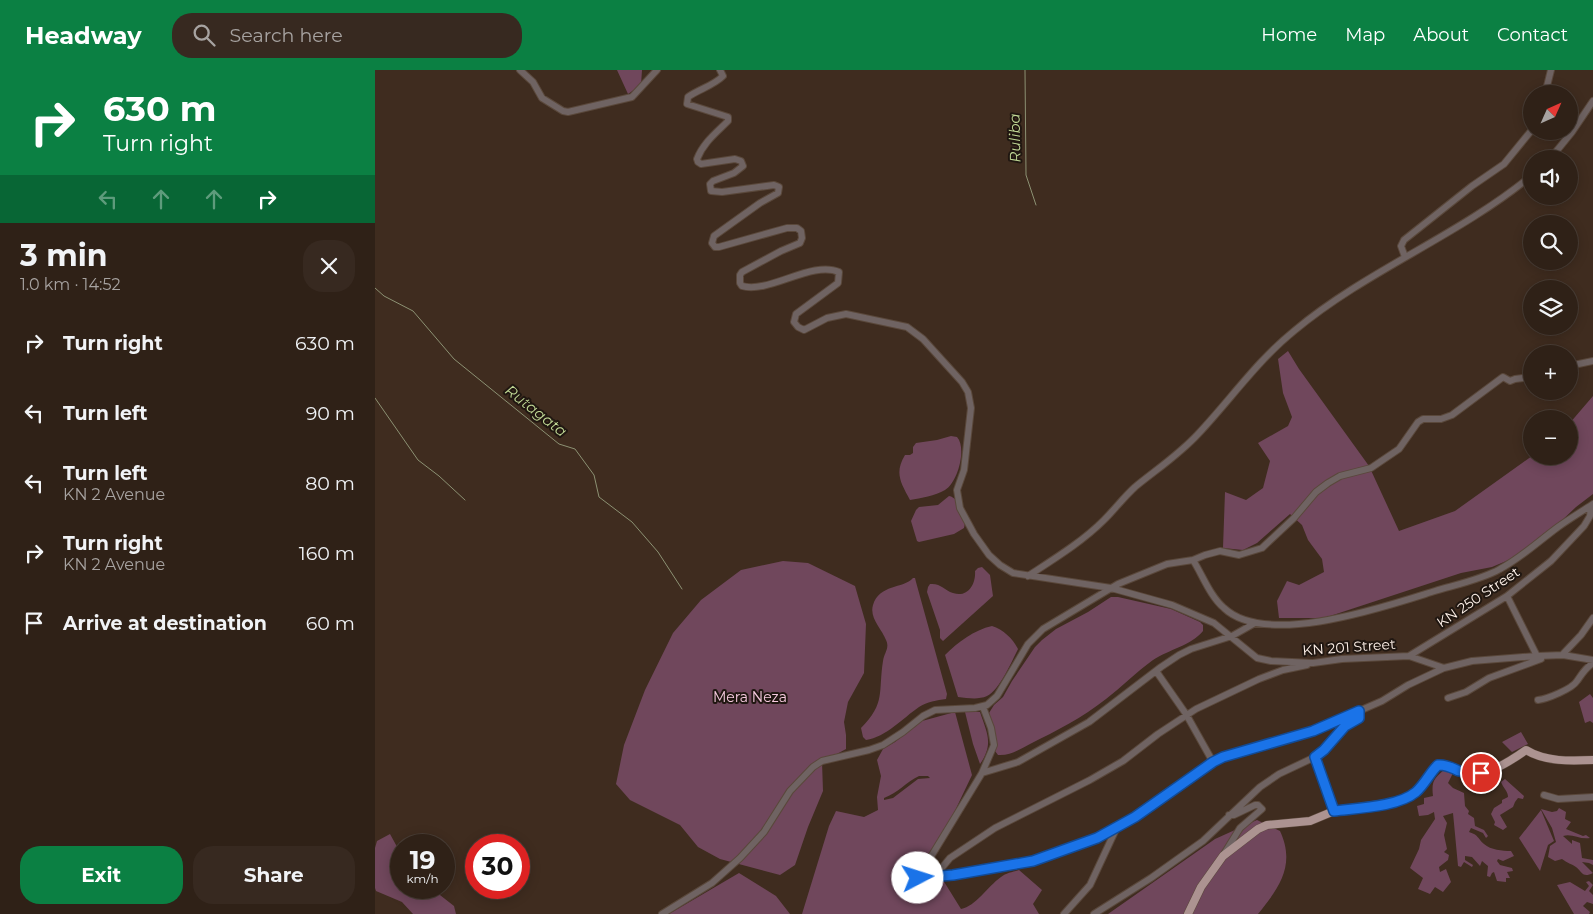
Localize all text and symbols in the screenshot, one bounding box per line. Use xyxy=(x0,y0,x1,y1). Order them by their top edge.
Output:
search box xyxy=(172,13,522,58)
text: Headway xyxy=(25,21,142,50)
icon: search xyxy=(190,21,218,49)
text: Search here xyxy=(230,24,343,47)
text: Home xyxy=(1261,24,1317,46)
text: Map xyxy=(1345,24,1385,46)
text: About xyxy=(1413,24,1469,46)
text: Contact xyxy=(1497,24,1568,46)
north arrow xyxy=(1523,85,1577,140)
map controls xyxy=(1523,85,1578,465)
text: 630 m xyxy=(103,87,216,130)
icon: right xyxy=(20,90,85,155)
water label: Ruliba xyxy=(1005,113,1024,163)
text: Turn right xyxy=(103,130,213,157)
button: sound xyxy=(1523,150,1578,205)
icon: left xyxy=(94,185,122,213)
icon: ahead xyxy=(147,185,175,213)
icon: ahead xyxy=(200,185,228,213)
icon: right xyxy=(253,185,281,213)
button: search xyxy=(1523,215,1578,270)
text: 3 min xyxy=(20,237,107,274)
button: close xyxy=(303,240,355,292)
text: 1.0 km · 14:52 xyxy=(20,275,121,294)
button: layers xyxy=(1523,280,1578,335)
icon: right xyxy=(20,329,48,357)
text: Turn right xyxy=(63,332,163,355)
text: 630 m xyxy=(295,332,355,355)
button: + xyxy=(1523,345,1578,400)
water label: Rutagata xyxy=(502,381,571,441)
icon: left xyxy=(20,399,48,427)
text: Turn left xyxy=(63,402,148,425)
text: 90 m xyxy=(306,402,355,425)
button: − xyxy=(1523,410,1578,465)
text: Turn left xyxy=(63,462,148,485)
icon: left xyxy=(20,469,48,497)
text: 80 m xyxy=(305,472,355,495)
text: KN 2 Avenue xyxy=(63,485,165,504)
text: Turn right xyxy=(63,532,163,555)
icon: right xyxy=(20,539,48,567)
text: 160 m xyxy=(299,542,355,565)
text: KN 2 Avenue xyxy=(63,555,165,574)
street label: KN 250 Street xyxy=(1433,562,1523,631)
icon: arrive xyxy=(20,609,48,637)
text: Arrive at destination xyxy=(63,612,267,635)
text: 60 m xyxy=(306,612,355,635)
street label: KN 201 Street xyxy=(1302,635,1396,659)
park label: Mera Neza xyxy=(713,688,787,706)
pin xyxy=(1460,752,1502,794)
icon: arrive xyxy=(1467,759,1495,787)
speed limit sign: 30 xyxy=(465,834,530,899)
text: 19 xyxy=(410,845,435,875)
button: Exit xyxy=(20,846,183,904)
button: Share xyxy=(193,846,355,904)
position arrow xyxy=(891,851,943,903)
text: km/h xyxy=(406,871,439,886)

